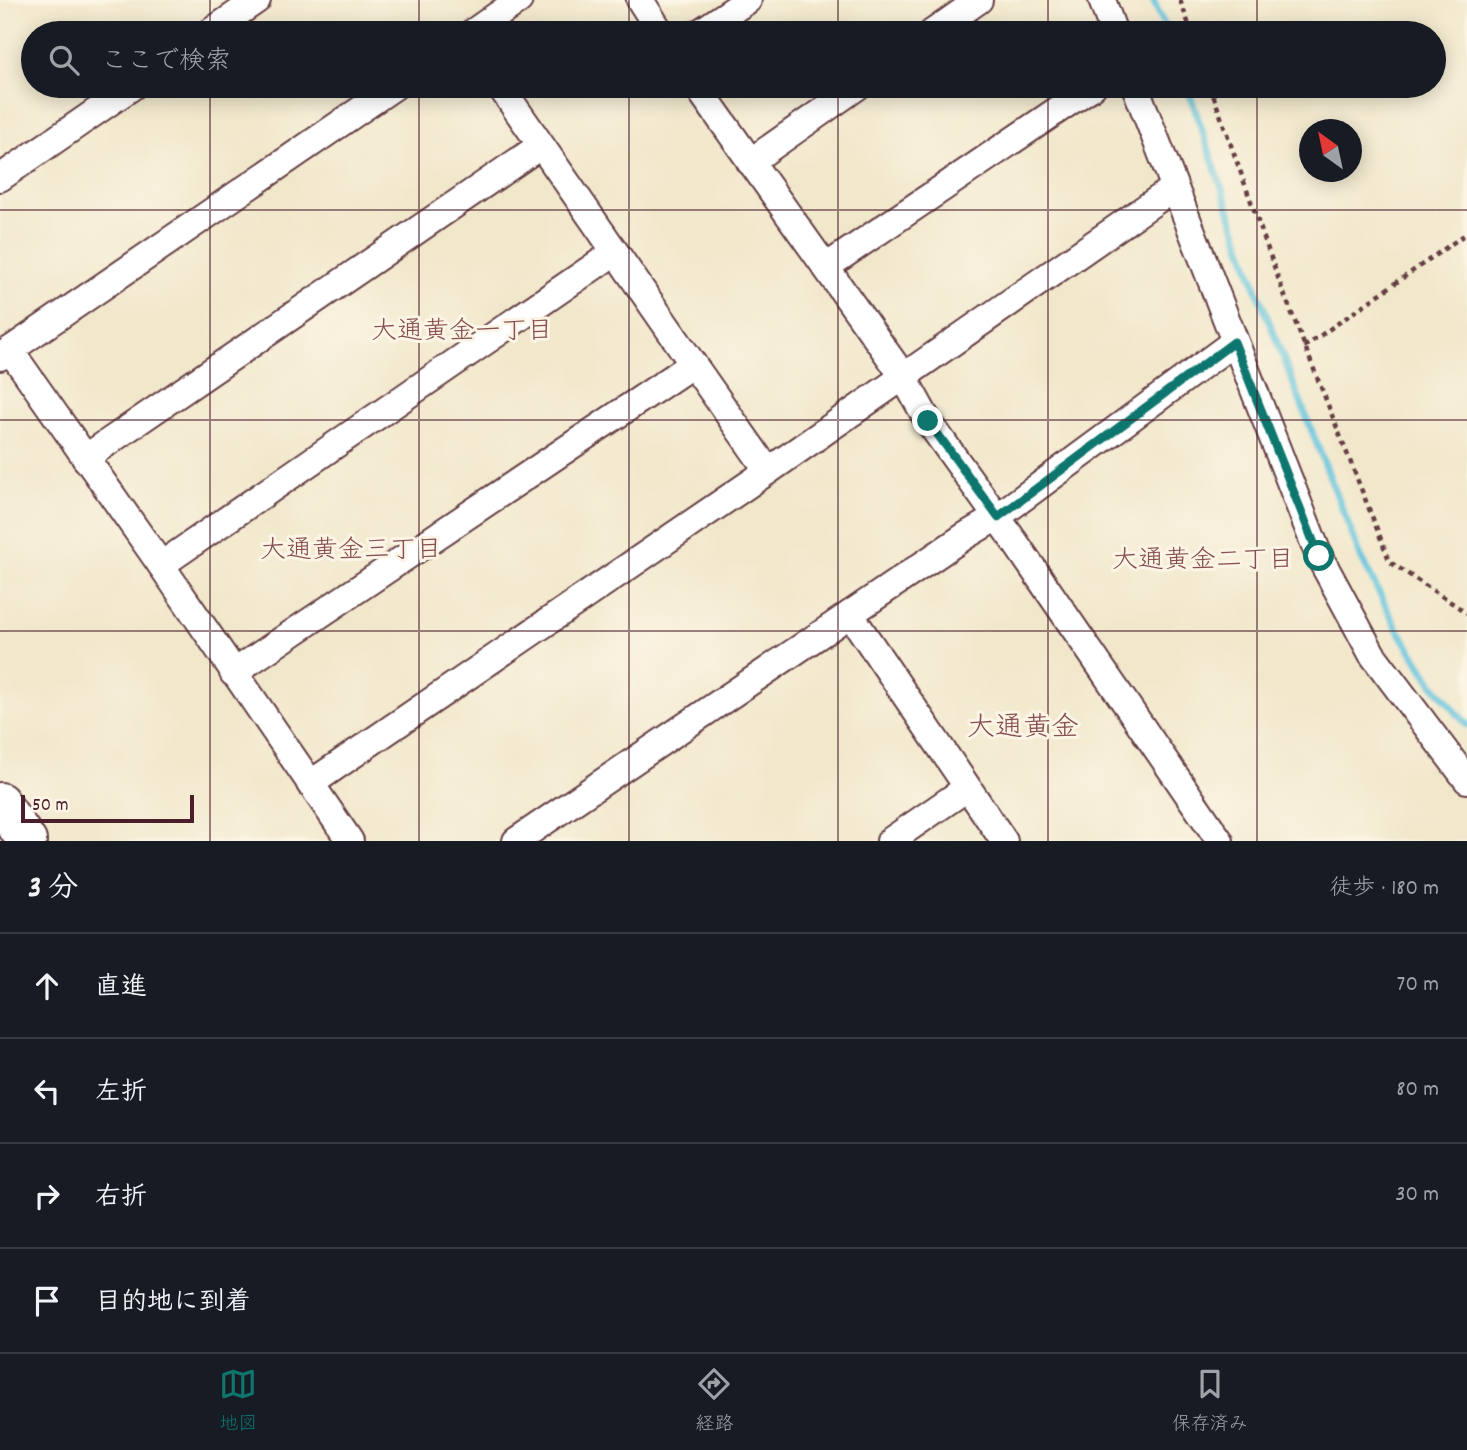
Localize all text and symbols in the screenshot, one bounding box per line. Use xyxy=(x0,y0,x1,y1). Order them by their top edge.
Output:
search box xyxy=(21,21,1446,98)
icon: search xyxy=(45,41,83,79)
text: ここで検索 xyxy=(101,44,231,81)
north arrow xyxy=(1299,119,1362,182)
district label: 大通黄金一丁目 xyxy=(371,314,553,351)
route end xyxy=(912,405,943,436)
district label: 大通黄金三丁目 xyxy=(260,533,442,570)
route start xyxy=(1303,540,1334,571)
district label: 大通黄金二丁目 xyxy=(1112,543,1294,580)
district label: 大通黄金 xyxy=(967,710,1079,750)
scale bar xyxy=(21,792,194,824)
text: 50 m xyxy=(32,793,69,820)
text: 3 分 xyxy=(28,869,78,912)
text: 徒歩 · 180 m xyxy=(1329,873,1439,906)
icon: ahead xyxy=(28,967,66,1005)
text: 70 m xyxy=(1397,969,1439,1002)
text: 直進 xyxy=(95,970,147,1007)
icon: left xyxy=(28,1072,66,1110)
text: 80 m xyxy=(1396,1074,1439,1107)
text: 左折 xyxy=(95,1075,147,1112)
icon: right xyxy=(28,1177,66,1215)
text: 30 m xyxy=(1395,1179,1439,1212)
text: 右折 xyxy=(95,1180,147,1217)
icon: arrive xyxy=(28,1282,66,1320)
text: 目的地に到着 xyxy=(95,1285,251,1322)
tab: 地図 xyxy=(219,1365,257,1439)
tab: 経路 xyxy=(695,1365,734,1439)
tab: 保存済み xyxy=(1172,1365,1248,1439)

